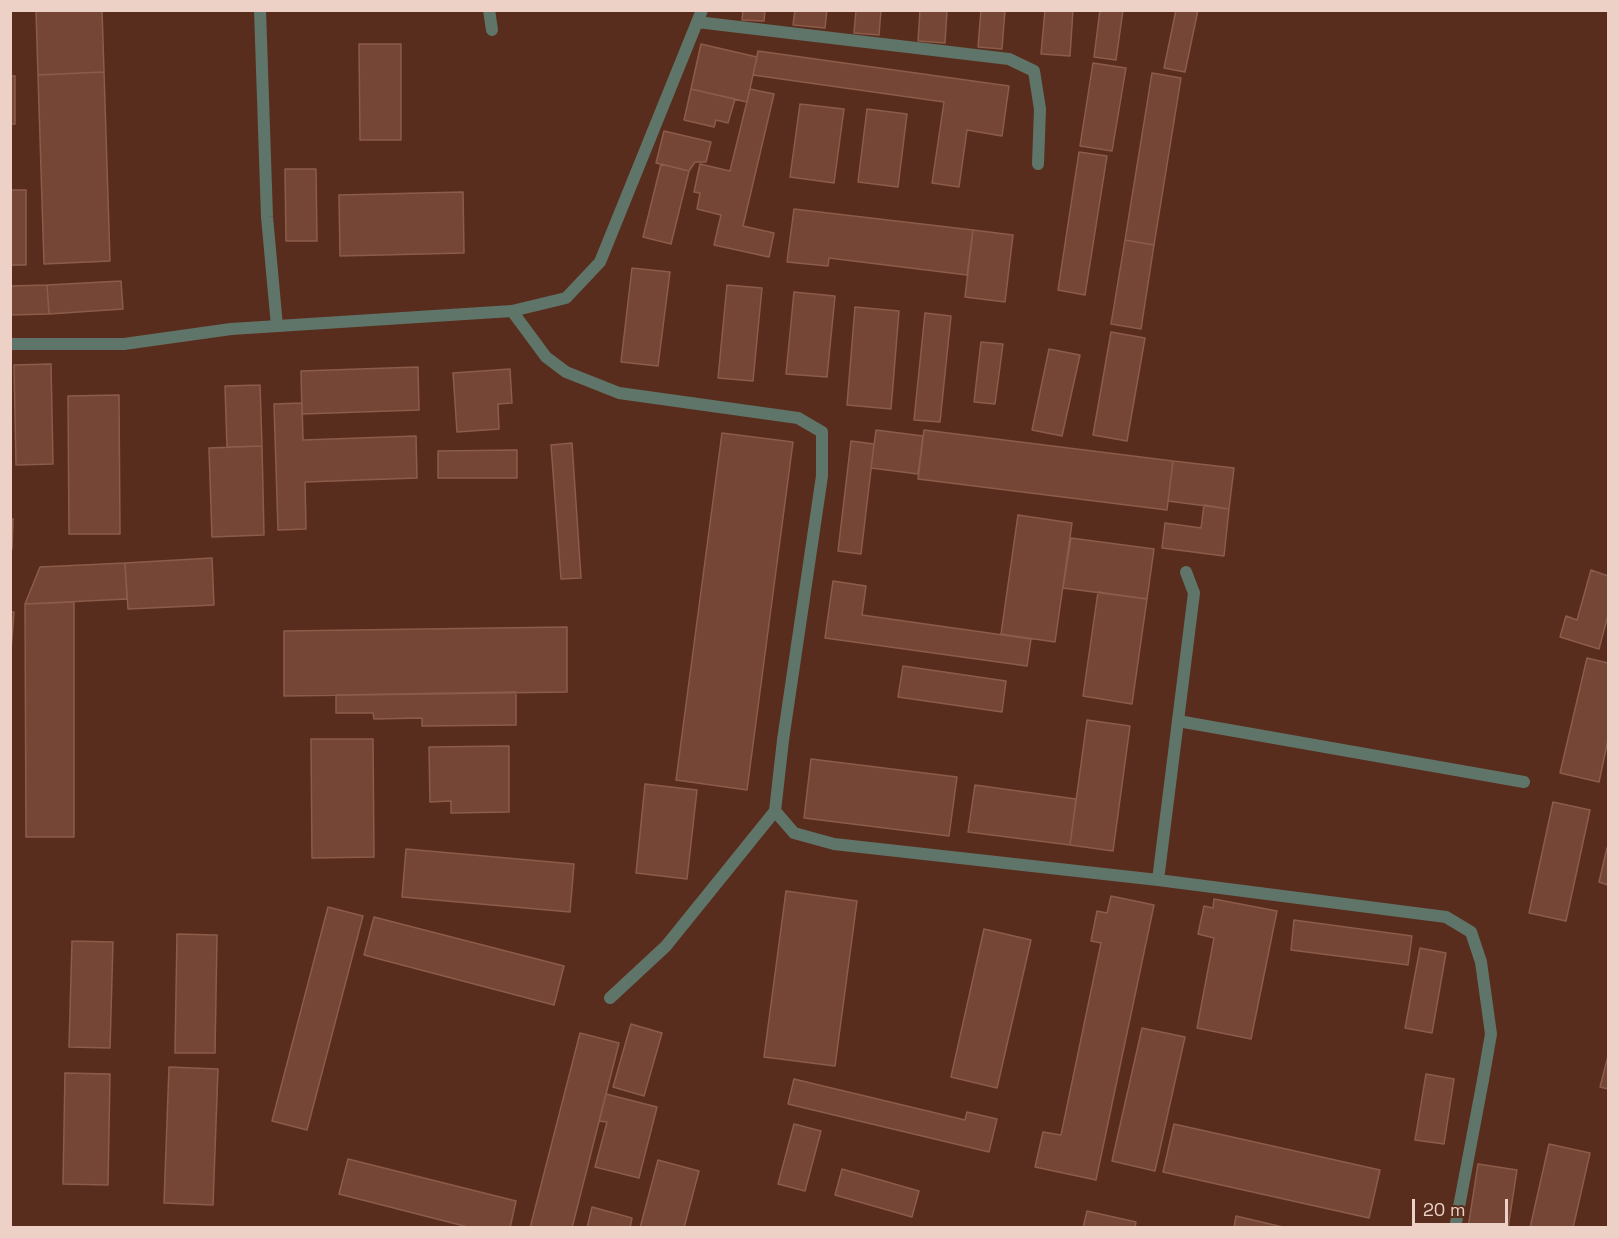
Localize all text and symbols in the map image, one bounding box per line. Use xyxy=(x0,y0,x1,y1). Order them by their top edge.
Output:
scale bar xyxy=(1415,1187,1511,1225)
text: 20 m xyxy=(1423,1198,1466,1221)

